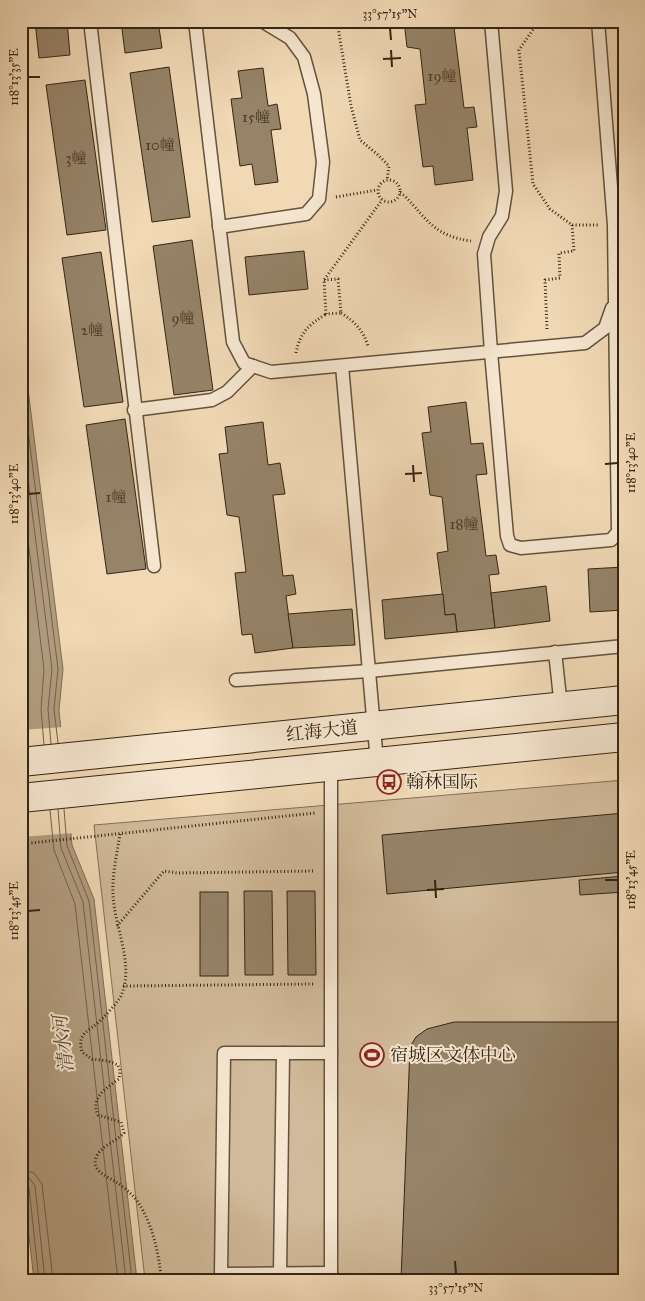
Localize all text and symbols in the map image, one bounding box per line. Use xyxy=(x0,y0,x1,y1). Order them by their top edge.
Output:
text: 33°57'15"N xyxy=(363,7,417,21)
text: 118°13'35"E xyxy=(7,48,21,106)
house number: 19幢 xyxy=(428,67,456,85)
house number: 15幢 xyxy=(242,108,270,126)
house number: 10幢 xyxy=(145,136,175,154)
house number: 3幢 xyxy=(66,149,87,167)
house number: 9幢 xyxy=(171,309,195,327)
house number: 2幢 xyxy=(81,321,103,339)
text: 118°13'40"E xyxy=(624,432,638,493)
text: 118°13'40"E xyxy=(7,463,21,524)
house number: 1幢 xyxy=(106,488,126,506)
house number: 18幢 xyxy=(450,515,478,533)
street label: 红海大道 xyxy=(285,716,359,746)
bus stop icon: 翰林国际 xyxy=(376,769,402,795)
place label: 翰林国际 xyxy=(406,771,478,793)
text: 118°13'45"E xyxy=(624,850,638,910)
text: 118°13'45"E xyxy=(7,881,21,941)
water label: 清水河 xyxy=(48,1011,78,1074)
sports icon: 宿城区文体中心 xyxy=(359,1042,385,1068)
place label: 宿城区文体中心 xyxy=(390,1044,516,1066)
text: 33°57'15"N xyxy=(429,1281,483,1295)

